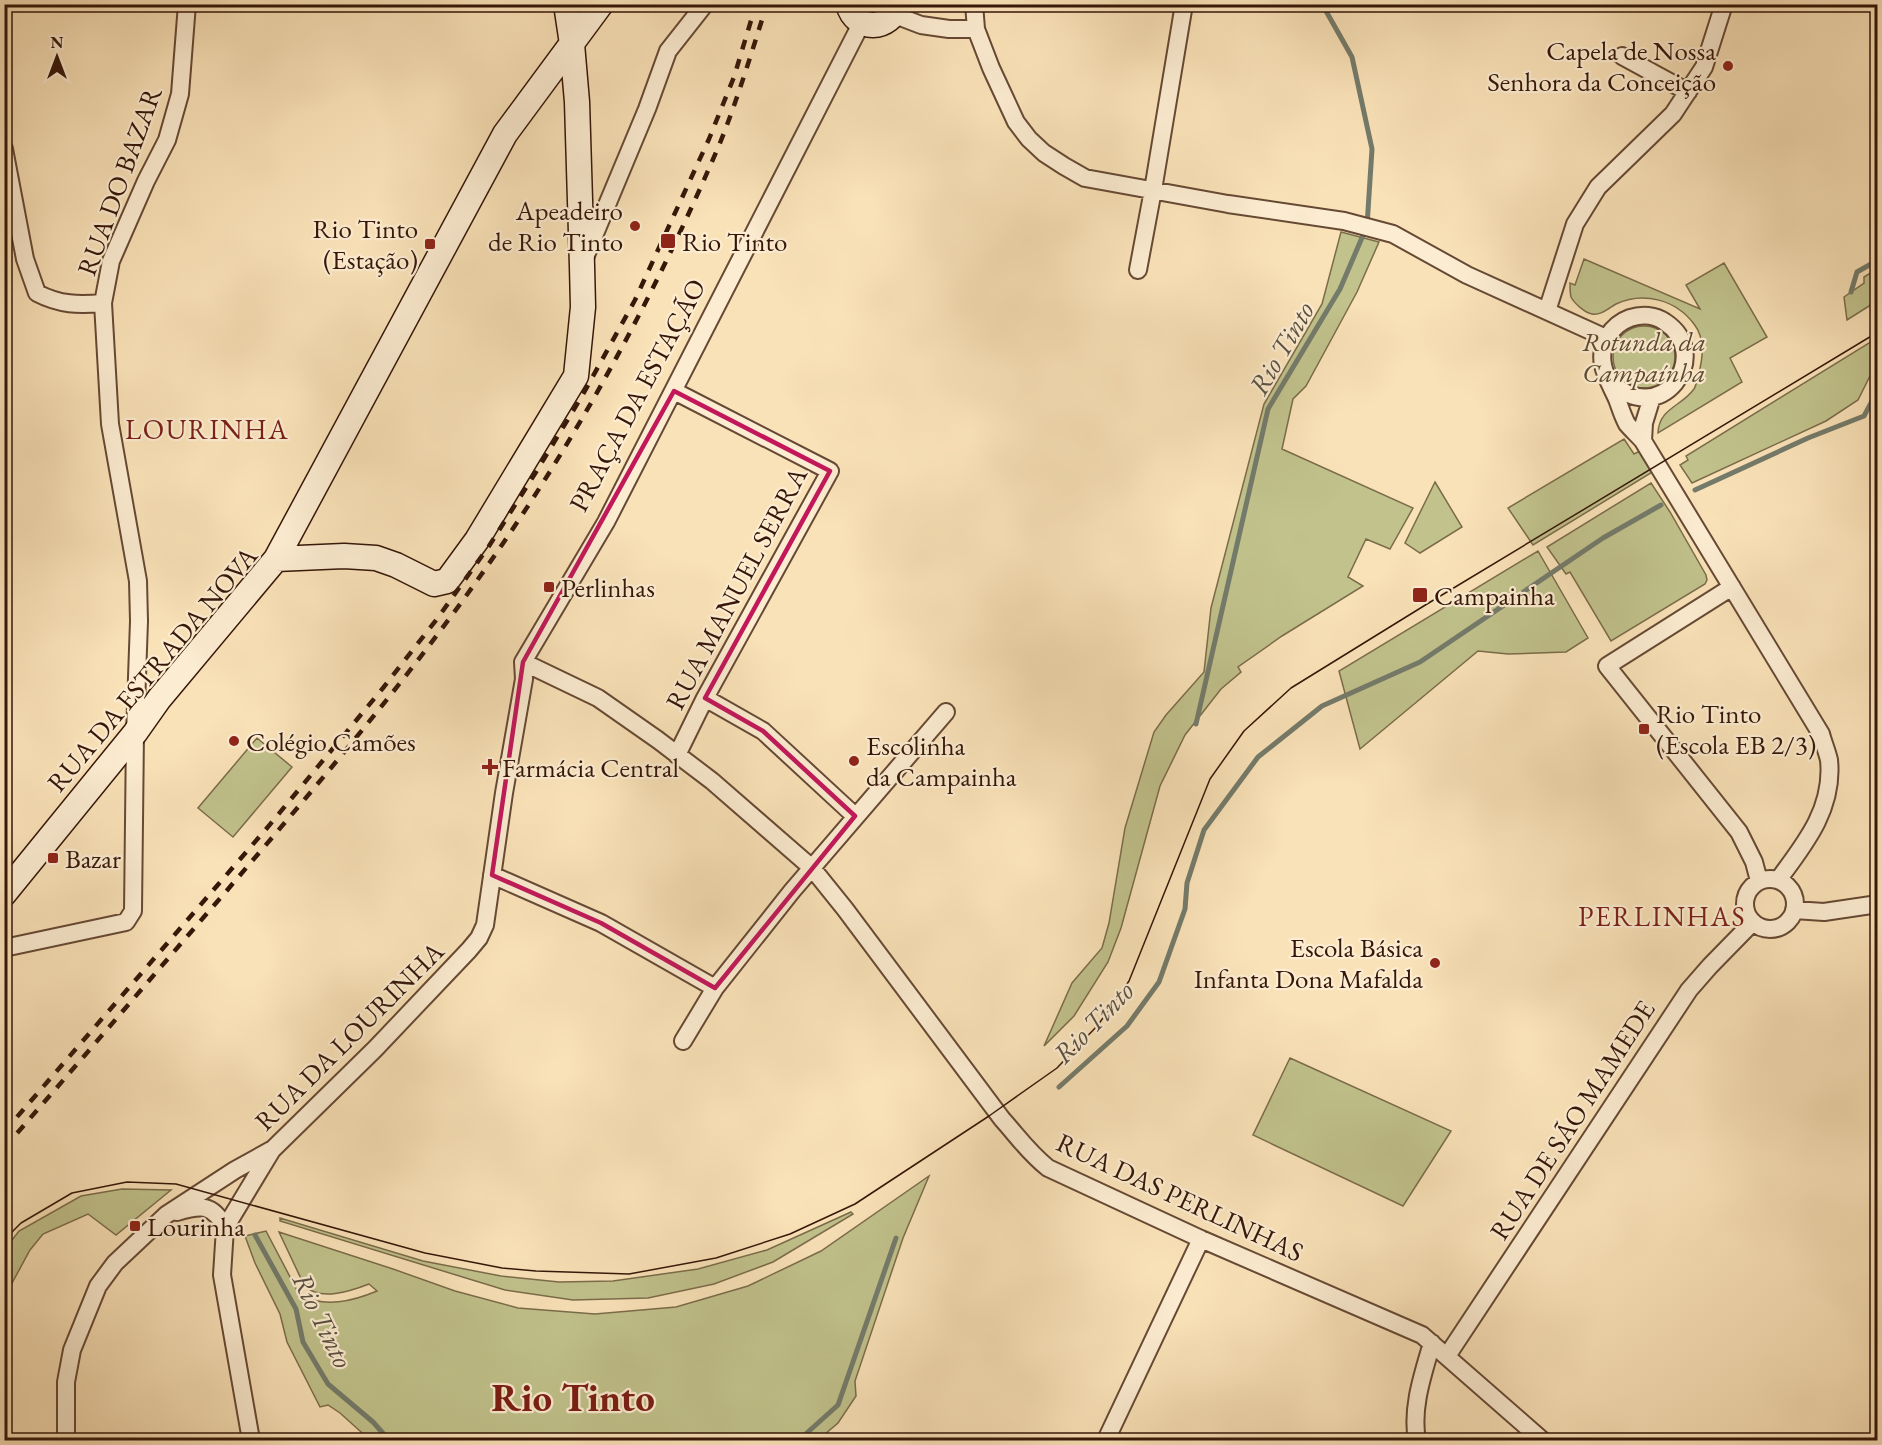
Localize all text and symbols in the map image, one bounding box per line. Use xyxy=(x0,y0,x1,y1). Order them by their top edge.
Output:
north arrow xyxy=(27,27,87,87)
text: N xyxy=(51,32,64,53)
place label: Capela de Nossa Senhora da Conceição xyxy=(1487,33,1716,99)
marker: Capela de Nossa Senhora da Conceição xyxy=(1721,59,1735,73)
street label: RUA DO BAZAR xyxy=(69,81,170,280)
place label: Apeadeiro de Rio Tinto xyxy=(488,193,623,259)
place label: Rio Tinto (Estação) xyxy=(313,211,418,277)
marker: Apeadeiro de Rio Tinto xyxy=(628,219,642,233)
place label: Rio Tinto xyxy=(682,224,787,259)
marker: Rio Tinto xyxy=(659,232,677,250)
marker: Rio Tinto (Estação) xyxy=(423,237,437,251)
street label: PRAÇA DA ESTAÇÃO xyxy=(561,272,713,518)
water label: Rio Tinto xyxy=(1240,295,1322,401)
park label: Rotunda da Campaínha xyxy=(1582,324,1706,390)
district label: LOURINHA xyxy=(125,411,289,447)
street label: RUA MANUEL SERRA xyxy=(657,460,815,715)
street label: RUA DA ESTRADA NOVA xyxy=(39,539,265,799)
place label: Perlinhas xyxy=(561,570,655,605)
place label: Campainha xyxy=(1434,578,1555,613)
marker: Perlinhas xyxy=(542,580,556,594)
marker: Campainha xyxy=(1411,586,1429,604)
place label: Rio Tinto (Escola EB 2/3) xyxy=(1656,696,1816,762)
marker: Rio Tinto (Escola EB 2/3) xyxy=(1637,722,1651,736)
place label: Colégio Camões xyxy=(246,724,416,759)
place label: Escolinha da Campainha xyxy=(866,728,1017,794)
marker: Colégio Camões xyxy=(227,734,241,748)
place label: Farmácia Central xyxy=(502,750,679,785)
marker: Escolinha da Campainha xyxy=(847,754,861,768)
marker: Farmácia Central xyxy=(483,760,497,774)
place label: Bazar xyxy=(65,841,121,876)
marker: Bazar xyxy=(46,851,60,865)
district label: PERLINHAS xyxy=(1578,898,1746,934)
place label: Escola Básica Infanta Dona Mafalda xyxy=(1194,930,1423,996)
street label: RUA DA LOURINHA xyxy=(247,934,451,1138)
marker: Escola Básica Infanta Dona Mafalda xyxy=(1428,956,1442,970)
water label: Rio Tinto xyxy=(1045,973,1142,1071)
street label: RUA DE SÃO MAMEDE xyxy=(1481,994,1663,1246)
street label: RUA DAS PERLINHAS xyxy=(1051,1124,1309,1270)
place label: Lourinha xyxy=(147,1209,245,1244)
marker: Lourinha xyxy=(128,1219,142,1233)
water label: Rio Tinto xyxy=(284,1266,362,1374)
district label: Rio Tinto xyxy=(491,1372,655,1423)

